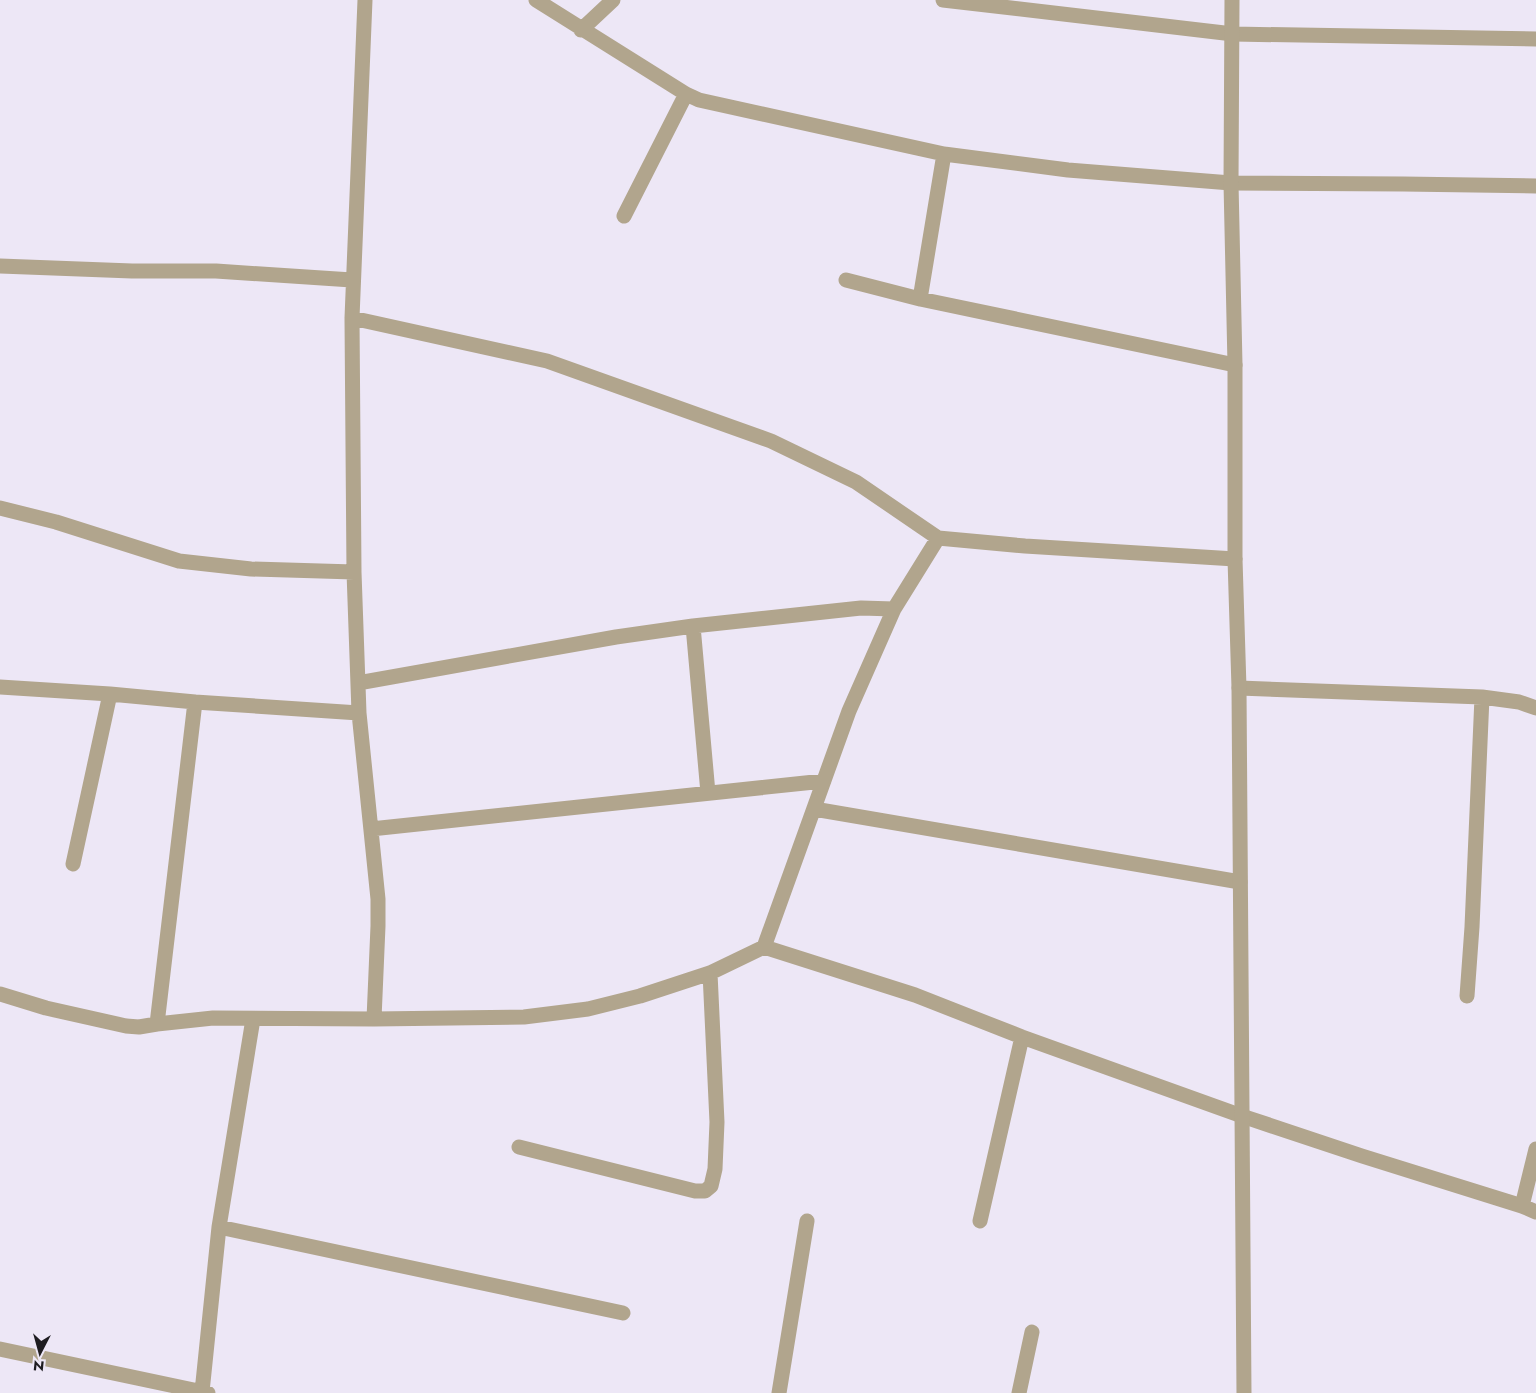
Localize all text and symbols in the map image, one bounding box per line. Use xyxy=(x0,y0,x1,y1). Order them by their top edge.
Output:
north arrow xyxy=(15,1328,65,1378)
text: N xyxy=(32,1355,45,1376)

